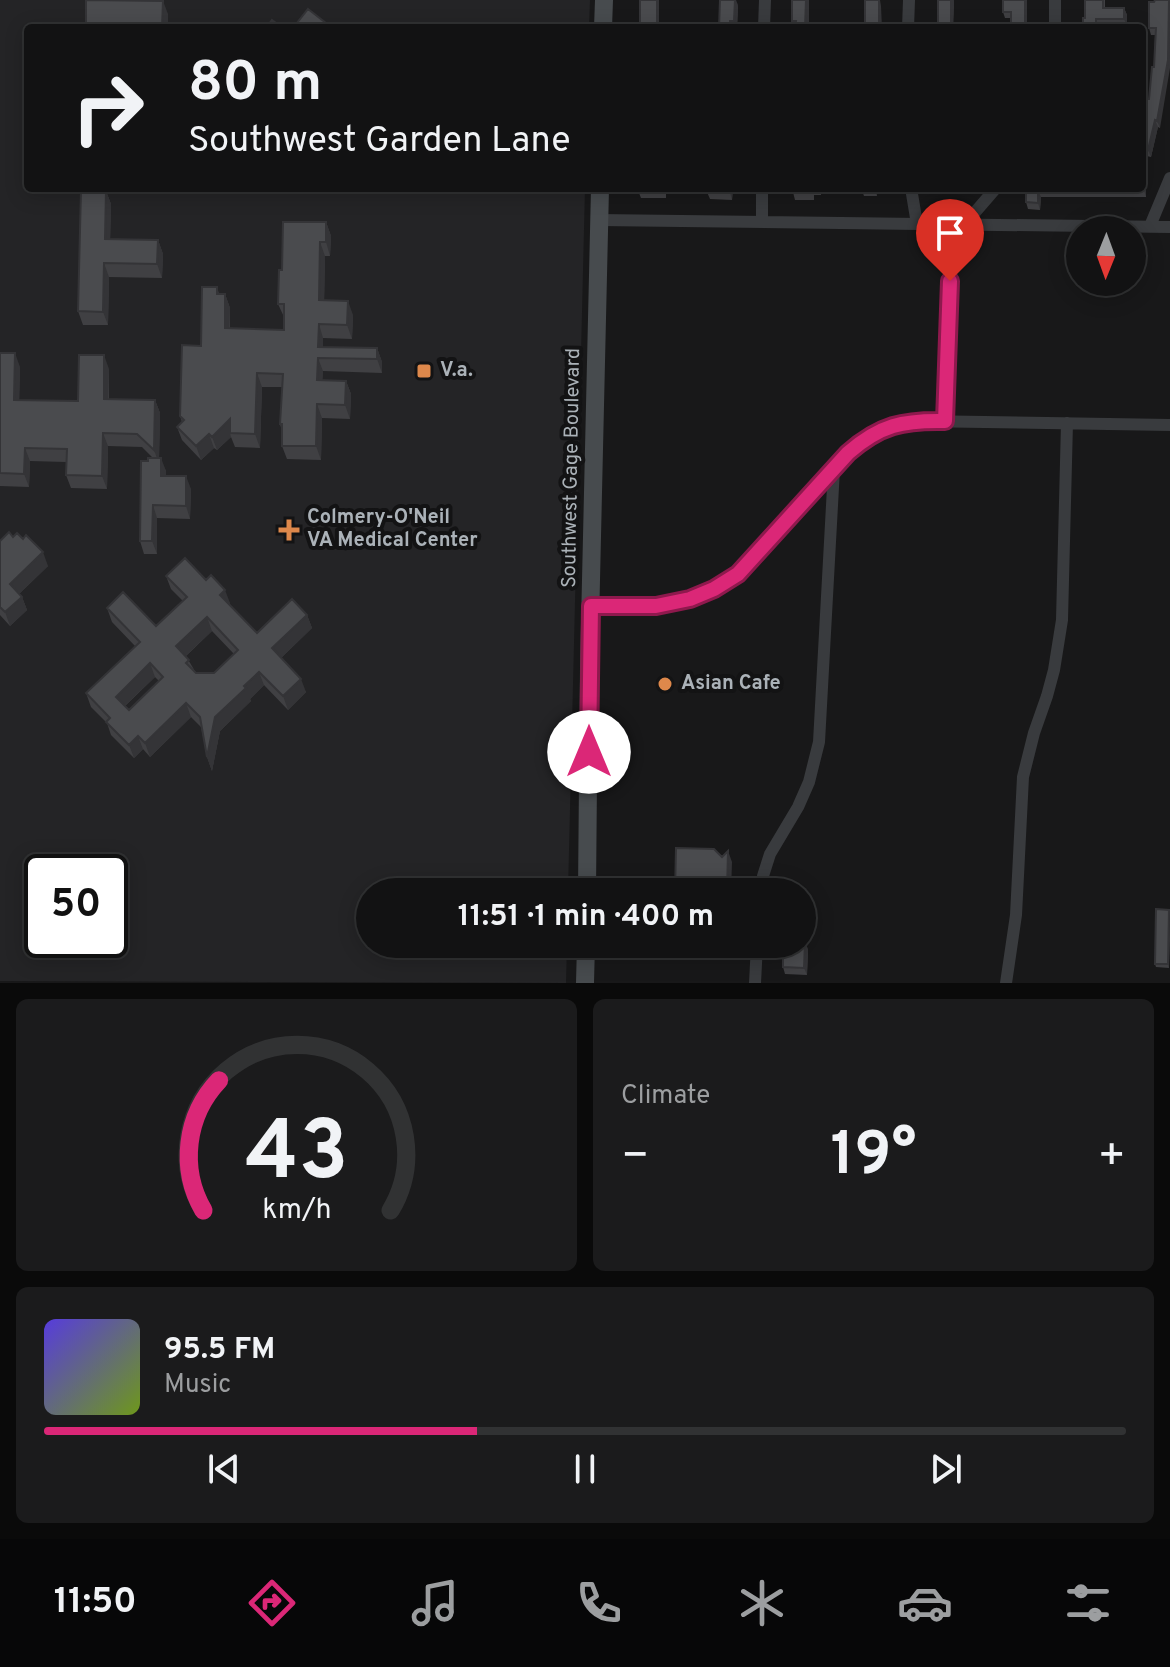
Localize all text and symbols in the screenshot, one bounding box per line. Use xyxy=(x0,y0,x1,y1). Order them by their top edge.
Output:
text: 80 m xyxy=(188,50,322,120)
icon: right xyxy=(56,56,160,160)
text: Southwest Garden Lane xyxy=(188,119,571,165)
pin xyxy=(916,199,984,281)
icon: arrive xyxy=(928,211,972,255)
north arrow xyxy=(1066,216,1146,296)
map controls xyxy=(1066,216,1146,296)
street label: Southwest Gage Boulevard xyxy=(557,348,587,588)
place label: V.a. xyxy=(440,358,473,384)
marker: V.a. xyxy=(415,362,433,380)
place label: Colmery-O'Neil VA Medical Center xyxy=(307,505,478,554)
marker: Colmery-O'Neil VA Medical Center xyxy=(278,519,300,541)
place label: Asian Cafe xyxy=(681,671,781,697)
marker: Asian Cafe xyxy=(656,675,674,693)
position arrow xyxy=(547,710,631,794)
speed limit sign: 50 xyxy=(24,854,128,958)
text: 11:51 · 1 min · 400 m xyxy=(458,899,714,936)
text: Climate xyxy=(621,1080,710,1113)
text: 43 xyxy=(245,1104,348,1209)
text: 19° xyxy=(831,1120,916,1196)
text: − xyxy=(621,1130,649,1186)
text: + xyxy=(1098,1130,1126,1186)
text: km/h xyxy=(262,1193,331,1229)
text: 95.5 FM xyxy=(164,1332,275,1369)
text: Music xyxy=(164,1369,231,1402)
icon: previous xyxy=(202,1447,246,1491)
icon: pause xyxy=(563,1447,607,1491)
icon: next xyxy=(924,1447,968,1491)
icon: directions xyxy=(244,1575,300,1631)
icon: music xyxy=(407,1575,463,1631)
icon: phone xyxy=(571,1575,627,1631)
icon: climate xyxy=(734,1575,790,1631)
icon: car xyxy=(897,1575,953,1631)
icon: filters xyxy=(1060,1575,1116,1631)
text: 11:50 xyxy=(54,1580,137,1626)

